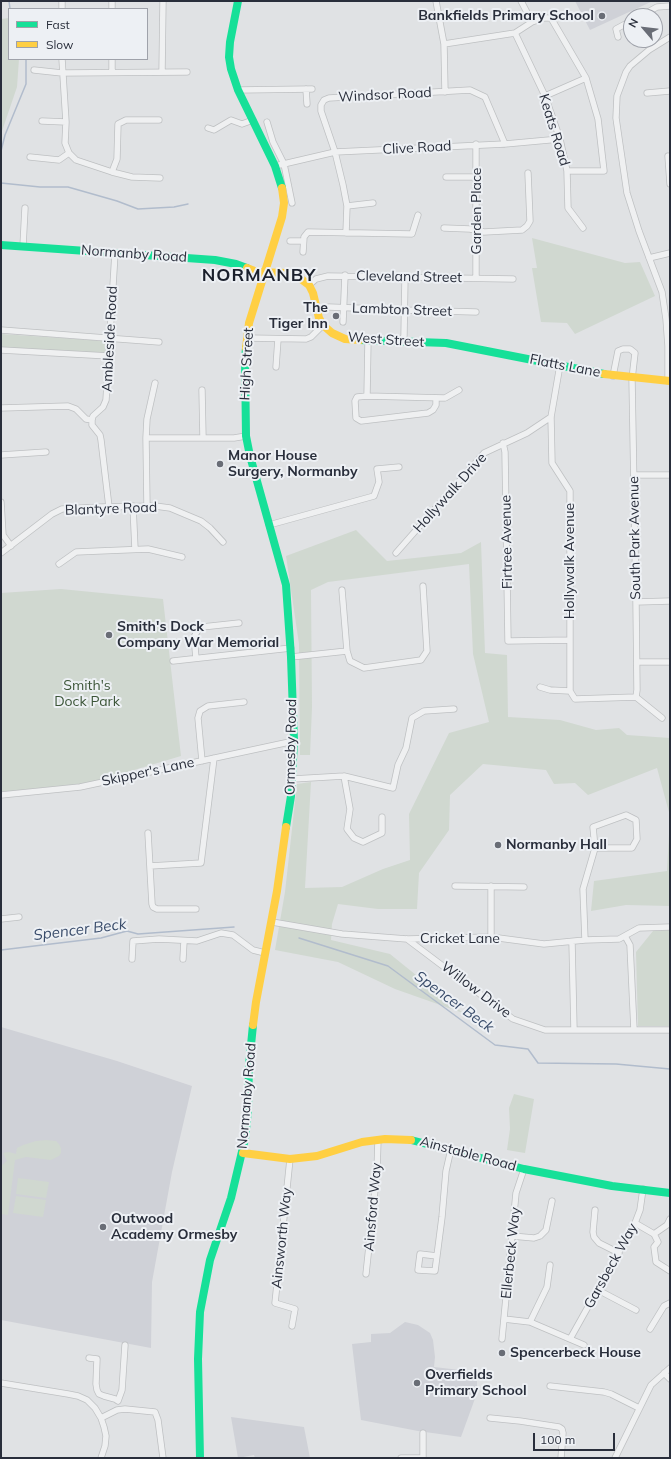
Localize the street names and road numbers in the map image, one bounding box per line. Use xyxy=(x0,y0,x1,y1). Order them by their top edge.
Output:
street label: Windsor Road xyxy=(338,84,432,106)
street label: Keats Road xyxy=(535,92,573,168)
street label: Clive Road xyxy=(382,138,452,158)
street label: Garden Place xyxy=(469,168,485,254)
street label: Normanby Road xyxy=(80,242,188,266)
street label: Cleveland Street xyxy=(356,268,462,286)
street label: Ambleside Road xyxy=(99,286,121,392)
street label: Lambton Street xyxy=(352,300,452,320)
street label: High Street xyxy=(237,327,257,401)
street label: West Street xyxy=(347,329,425,351)
street label: Flatts Lane xyxy=(528,351,602,381)
street label: Hollywalk Drive xyxy=(410,450,490,536)
street label: South Park Avenue xyxy=(626,476,644,600)
street label: Firtree Avenue xyxy=(498,495,516,589)
street label: Blantyre Road xyxy=(65,499,157,519)
street label: Hollywalk Avenue xyxy=(562,503,578,619)
street label: Ormesby Road xyxy=(282,699,300,795)
street label: Skipper's Lane xyxy=(100,754,196,790)
street label: Cricket Lane xyxy=(420,931,500,947)
street label: Willow Drive xyxy=(438,958,514,1022)
street label: Normanby Road xyxy=(234,1042,260,1150)
street label: Ainstable Road xyxy=(418,1133,518,1175)
street label: Ainsford Way xyxy=(361,1162,385,1252)
street label: Ainsworth Way xyxy=(268,1187,296,1289)
street label: Ellerbeck Way xyxy=(498,1206,524,1300)
street label: Garsbeck Way xyxy=(581,1220,641,1312)

